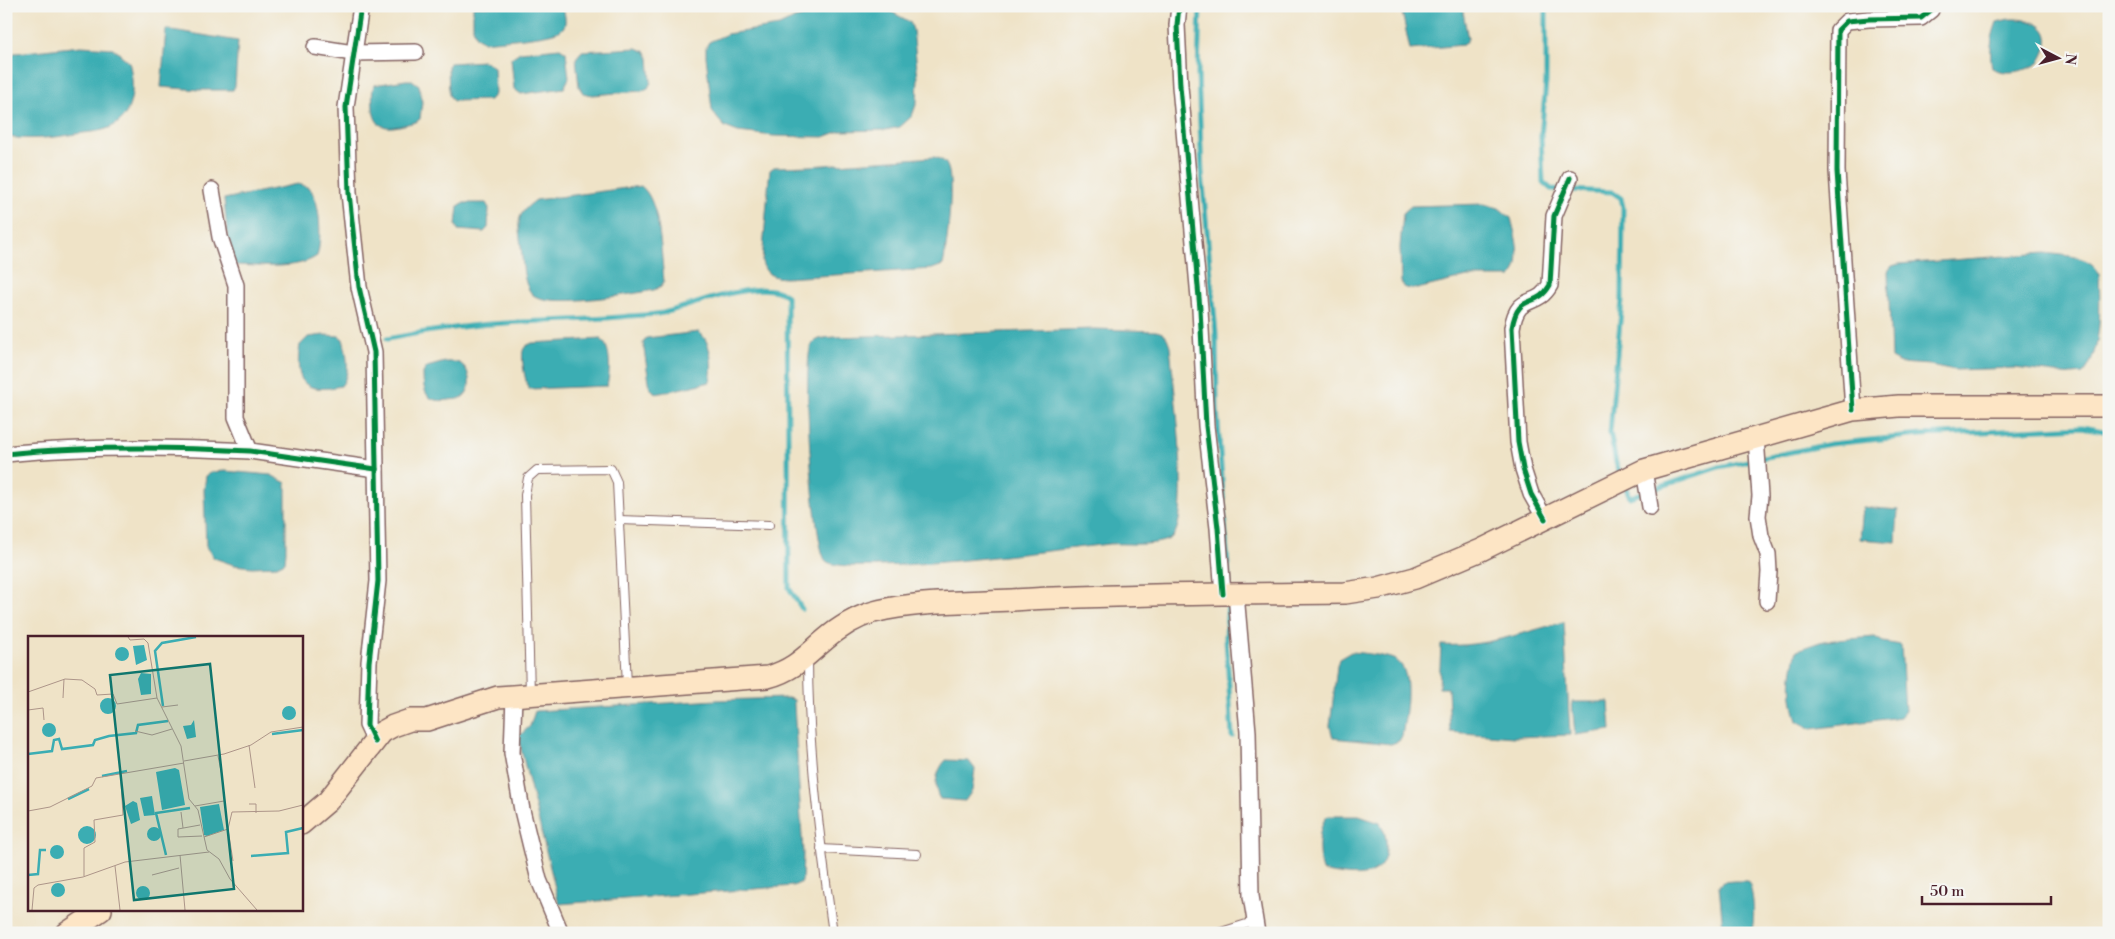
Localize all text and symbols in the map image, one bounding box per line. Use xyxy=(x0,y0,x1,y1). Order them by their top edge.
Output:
north arrow xyxy=(2032,32,2082,82)
text: N xyxy=(2060,53,2079,66)
inset map xyxy=(28,636,302,912)
scale bar xyxy=(1922,874,2051,906)
text: 50 m xyxy=(1930,882,1964,901)

